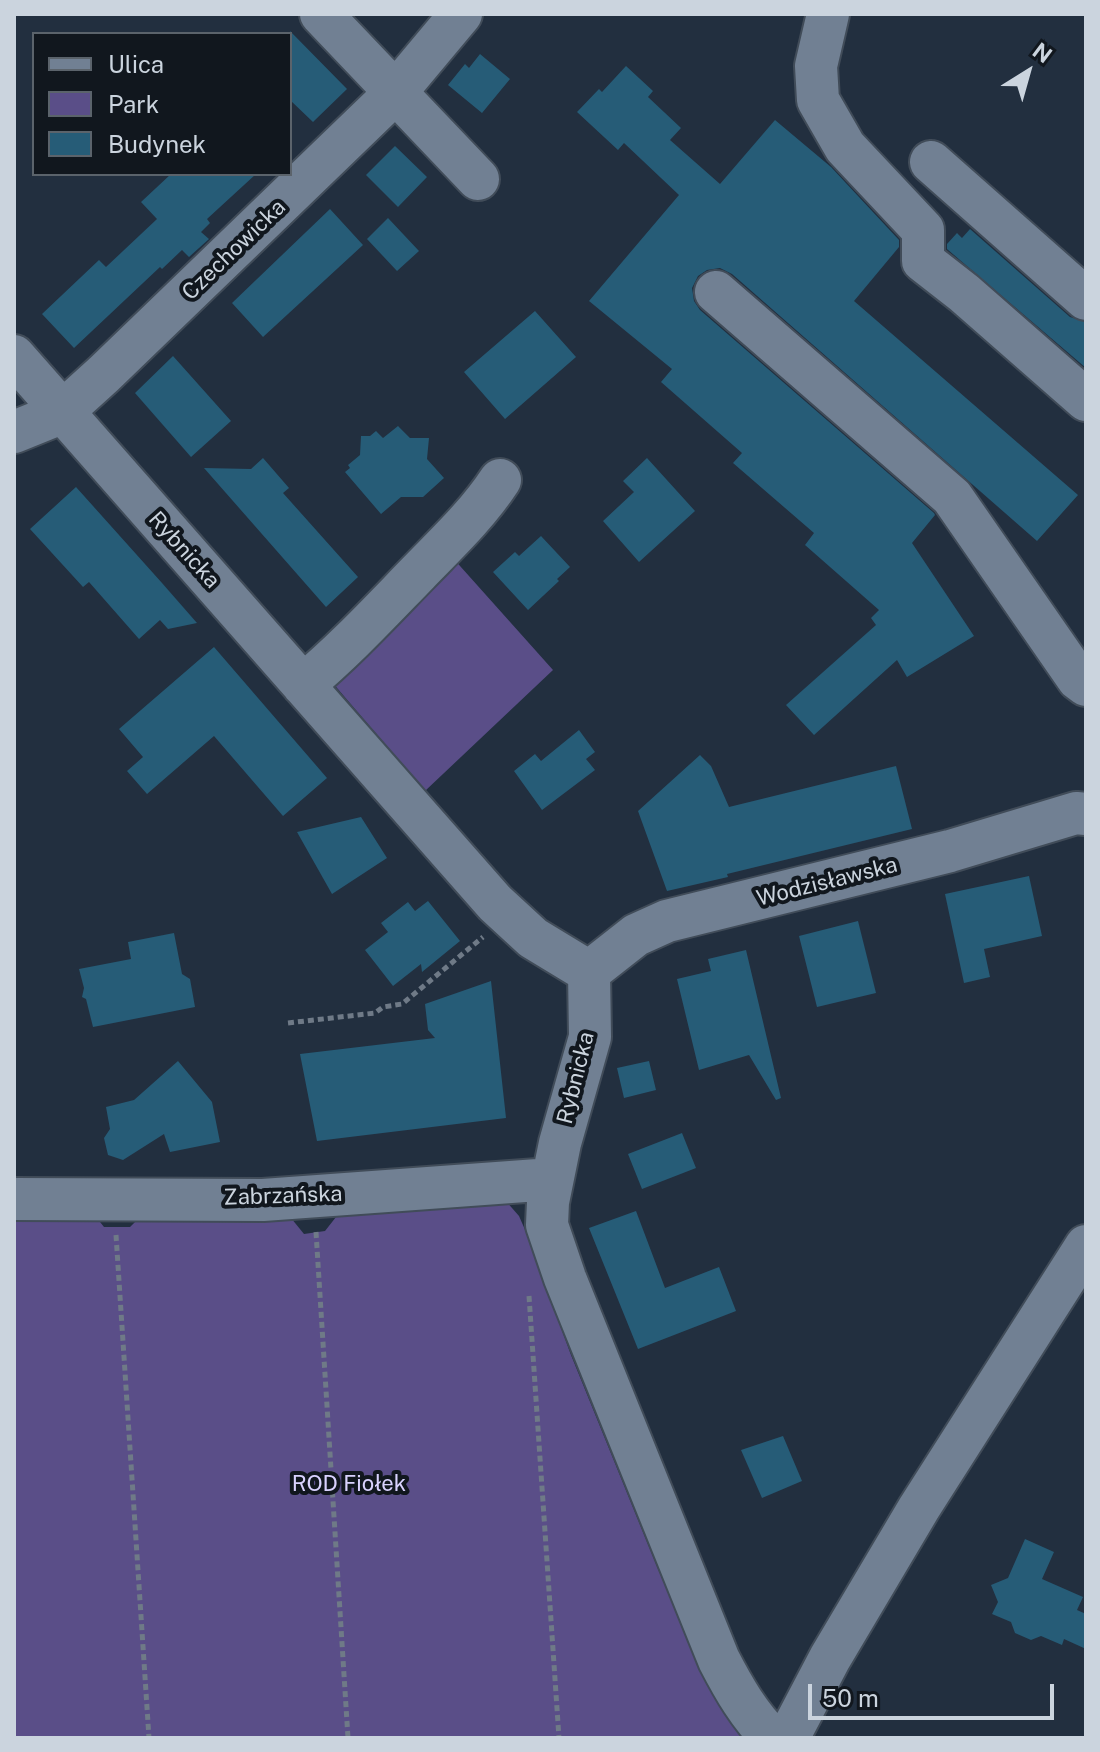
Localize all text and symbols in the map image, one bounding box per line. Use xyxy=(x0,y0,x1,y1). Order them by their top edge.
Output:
legend xyxy=(32,32,292,176)
north arrow xyxy=(988,32,1068,112)
text: N xyxy=(1028,37,1057,68)
text: Ulica xyxy=(108,50,164,78)
text: Park xyxy=(108,90,159,118)
text: Budynek xyxy=(108,130,206,158)
street label: Czechowicka xyxy=(177,194,291,306)
street label: Rybnicka xyxy=(143,506,225,594)
street label: Wodzisławska xyxy=(754,852,900,912)
street label: Rybnicka xyxy=(552,1029,600,1127)
street label: Zabrzańska xyxy=(223,1181,343,1211)
park label: ROD Fiołek xyxy=(292,1471,406,1497)
scale bar xyxy=(812,1668,1058,1718)
text: 50 m xyxy=(822,1684,879,1712)

